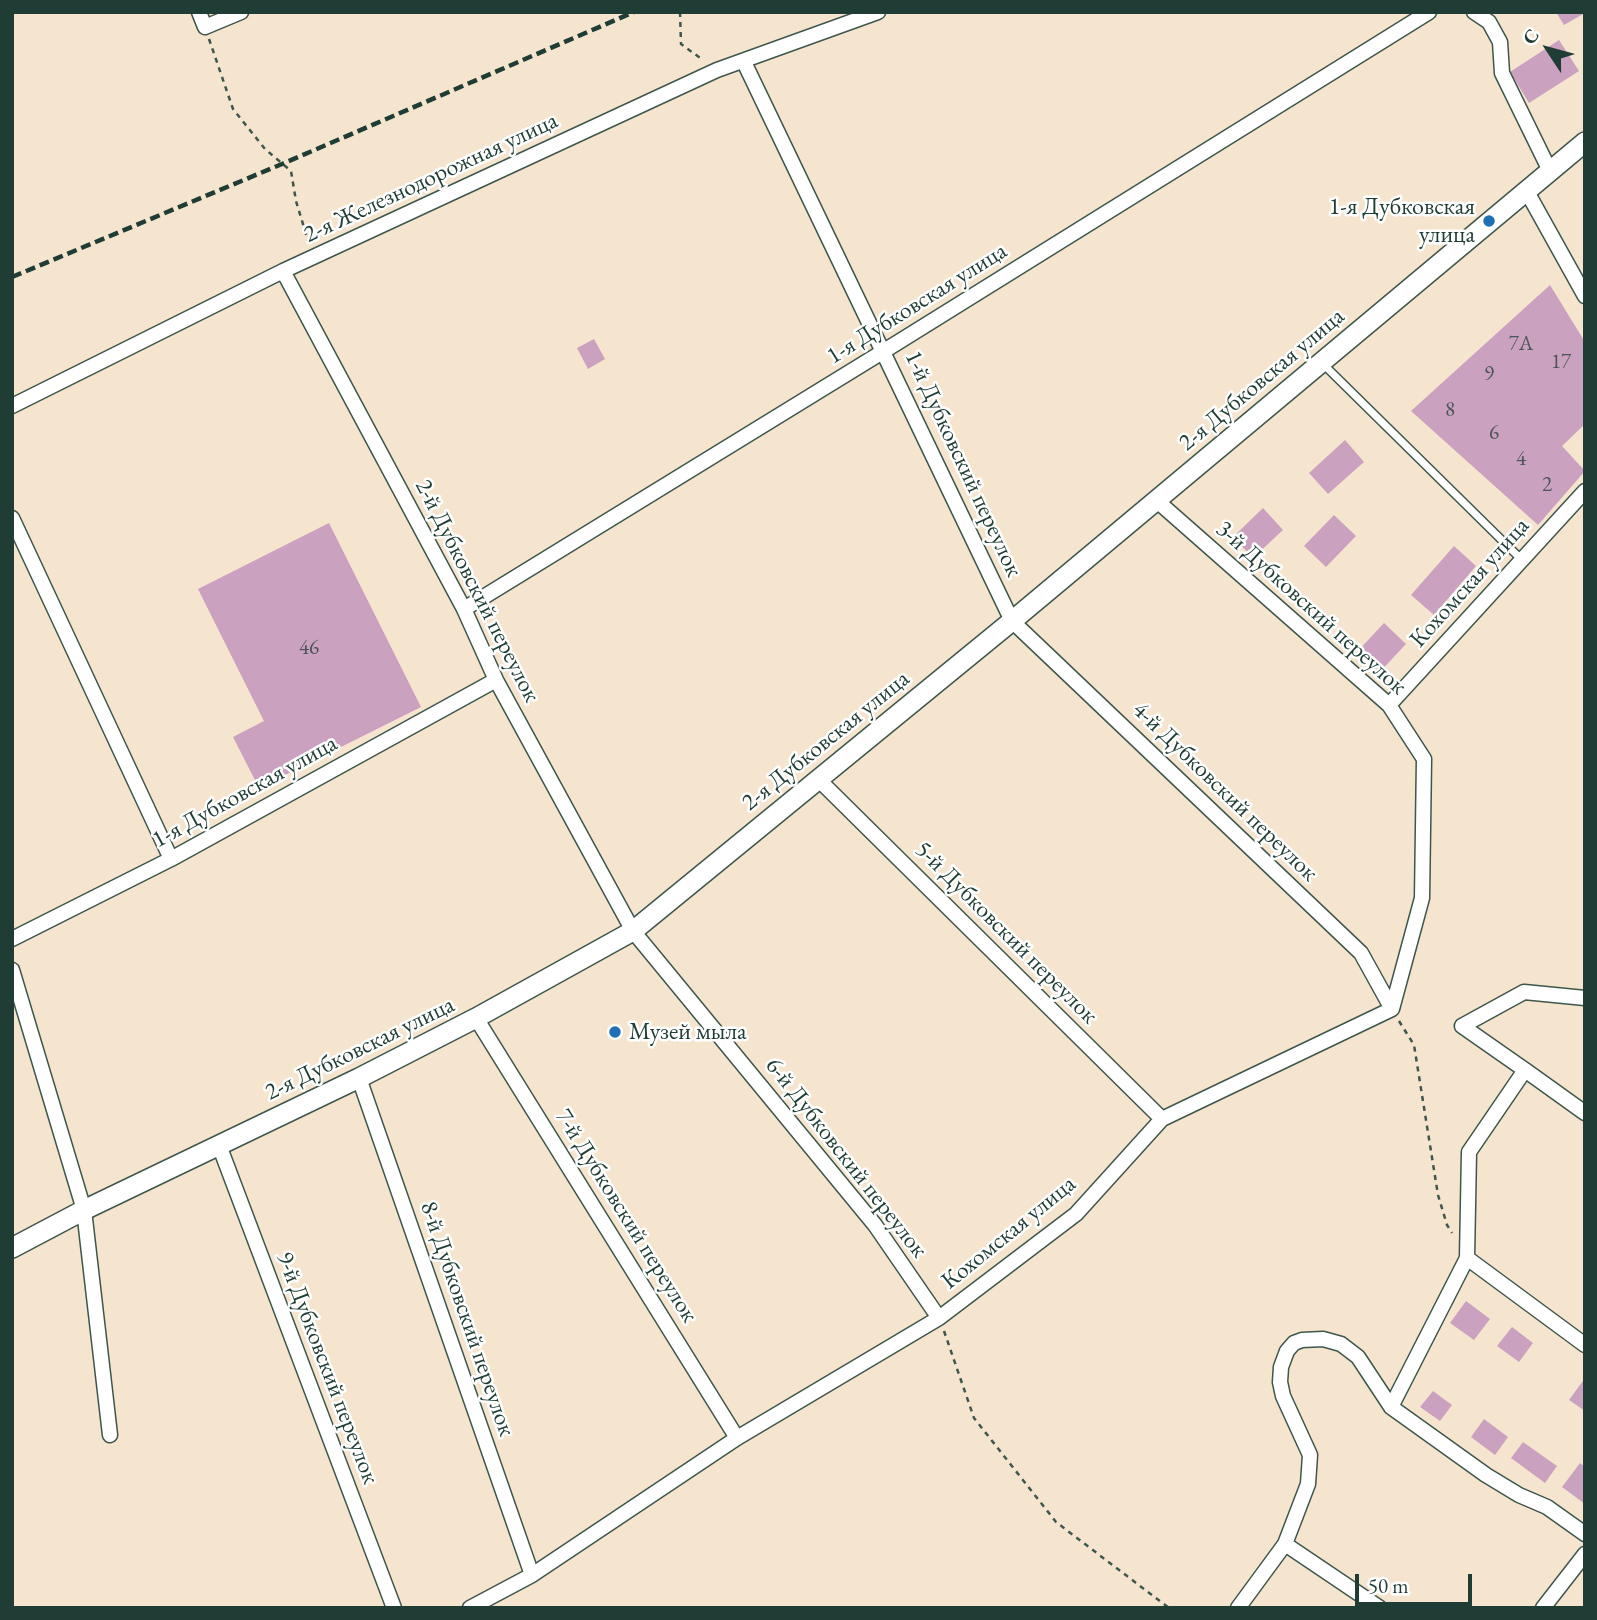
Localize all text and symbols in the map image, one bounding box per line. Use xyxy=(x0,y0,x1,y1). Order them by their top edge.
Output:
north arrow xyxy=(1513,14,1583,84)
text: С xyxy=(1517,24,1545,49)
street label: 2-я Железнодорожная улица xyxy=(299,106,563,250)
place label: 1-я Дубковская улица xyxy=(1329,193,1475,249)
marker: 1-я Дубковская улица xyxy=(1481,213,1497,229)
street label: 1-я Дубковская улица xyxy=(822,237,1012,371)
street label: 2-я Дубковская улица xyxy=(1173,302,1351,458)
house number: 7А xyxy=(1509,331,1533,357)
street label: 1-й Дубковский переулок xyxy=(898,346,1028,582)
house number: 17 xyxy=(1551,349,1571,375)
house number: 9 xyxy=(1484,361,1494,387)
house number: 8 xyxy=(1445,397,1455,423)
house number: 6 xyxy=(1489,420,1499,446)
house number: 4 xyxy=(1516,446,1526,472)
house number: 2 xyxy=(1542,472,1552,498)
street label: 2-й Дубковский переулок xyxy=(408,475,546,707)
street label: Кохомская улица xyxy=(1404,512,1536,654)
street label: 3-й Дубковский переулок xyxy=(1210,515,1412,701)
house number: 46 xyxy=(299,635,319,661)
street label: 2-я Дубковская улица xyxy=(736,665,916,817)
street label: 4-й Дубковский переулок xyxy=(1126,696,1324,888)
street label: 1-я Дубковская улица xyxy=(147,729,343,855)
street label: 5-й Дубковский переулок xyxy=(909,836,1103,1030)
street label: 2-я Дубковская улица xyxy=(261,991,459,1107)
place label: Музей мыла xyxy=(629,1018,747,1046)
marker: Музей мыла xyxy=(607,1024,623,1040)
street label: 6-й Дубковский переулок xyxy=(759,1052,933,1264)
street label: 7-й Дубковский переулок xyxy=(548,1104,704,1328)
street label: Кохомская улица xyxy=(936,1170,1082,1296)
street label: 8-й Дубковский переулок xyxy=(413,1198,521,1440)
street label: 9-й Дубковский переулок xyxy=(269,1248,385,1488)
scale bar xyxy=(1359,1560,1476,1604)
text: 50 m xyxy=(1368,1572,1409,1599)

